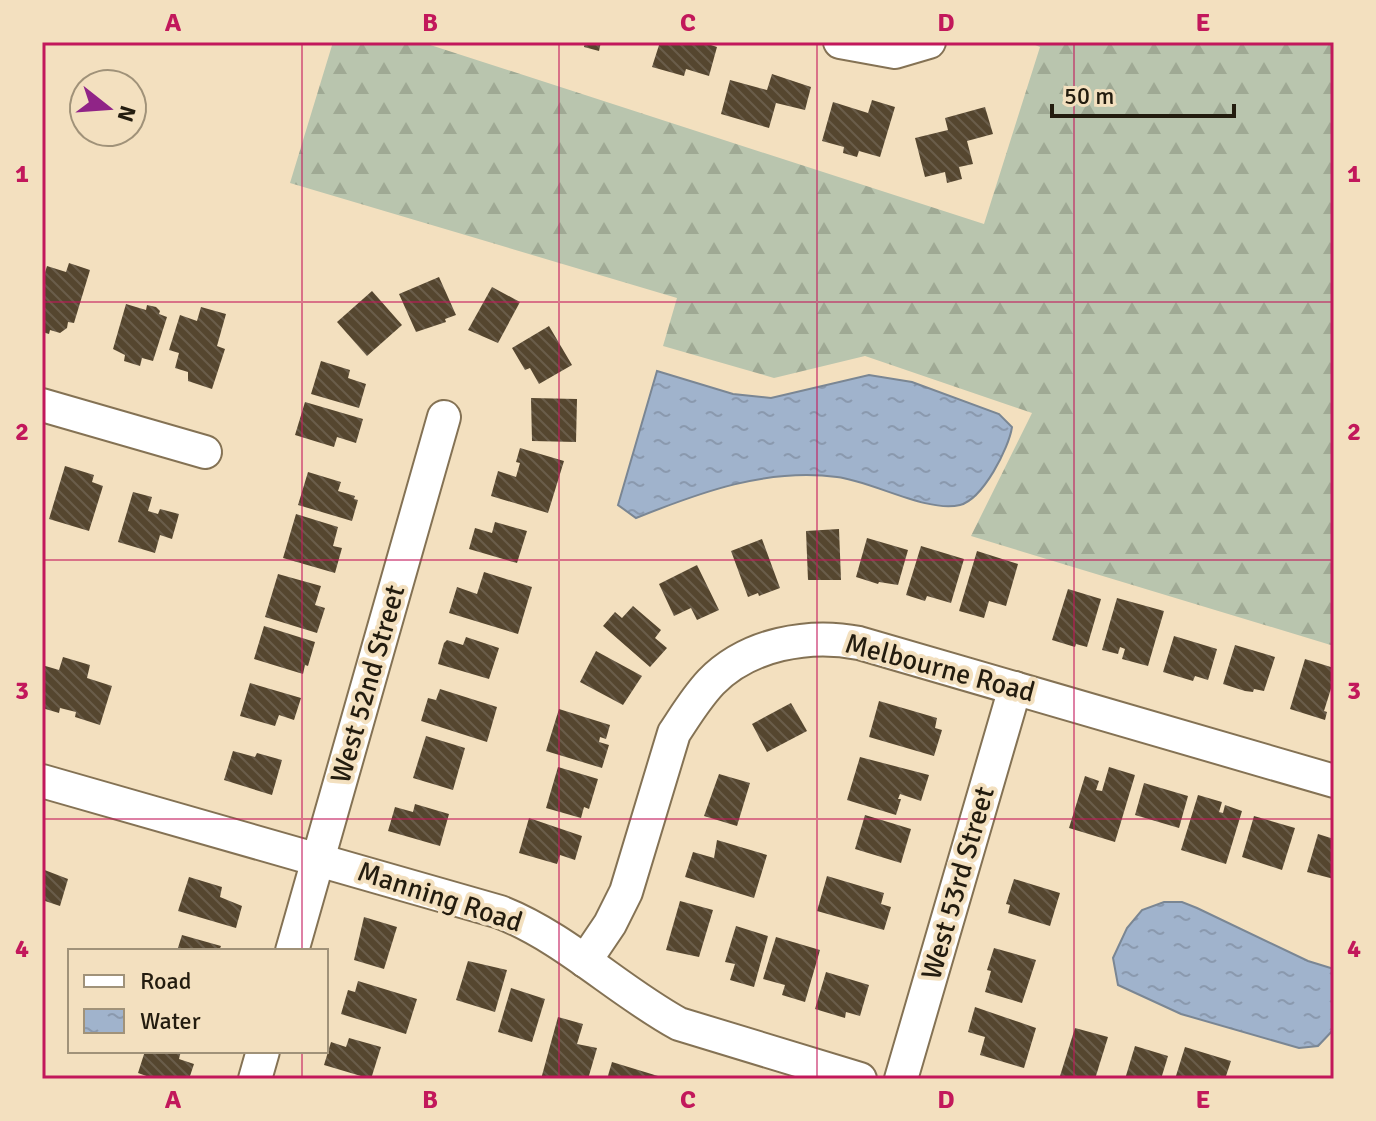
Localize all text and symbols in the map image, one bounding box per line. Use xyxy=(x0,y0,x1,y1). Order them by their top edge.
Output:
text: A xyxy=(165,7,182,39)
text: B xyxy=(422,7,438,39)
text: C xyxy=(680,7,696,39)
text: D xyxy=(937,7,955,39)
text: E xyxy=(1196,7,1210,39)
north arrow xyxy=(68,68,148,148)
scale bar xyxy=(1052,68,1234,118)
text: 50 m xyxy=(1064,81,1114,111)
text: N xyxy=(111,102,142,125)
text: 1 xyxy=(15,158,29,190)
text: 1 xyxy=(1347,158,1361,190)
text: 2 xyxy=(15,416,29,448)
text: 2 xyxy=(1347,416,1361,448)
street label: West 52nd Street xyxy=(323,581,413,787)
street label: Melbourne Road xyxy=(841,626,1039,710)
text: 3 xyxy=(15,675,29,707)
text: 3 xyxy=(1347,675,1361,707)
street label: West 53rd Street xyxy=(914,782,1002,983)
street label: Manning Road xyxy=(353,854,527,940)
text: 4 xyxy=(15,933,29,965)
text: 4 xyxy=(1347,933,1361,965)
legend xyxy=(68,949,328,1053)
text: Road xyxy=(140,966,191,996)
text: Water xyxy=(140,1006,201,1036)
text: A xyxy=(165,1084,182,1116)
text: B xyxy=(422,1084,438,1116)
text: C xyxy=(680,1084,696,1116)
text: D xyxy=(937,1084,955,1116)
text: E xyxy=(1196,1084,1210,1116)

